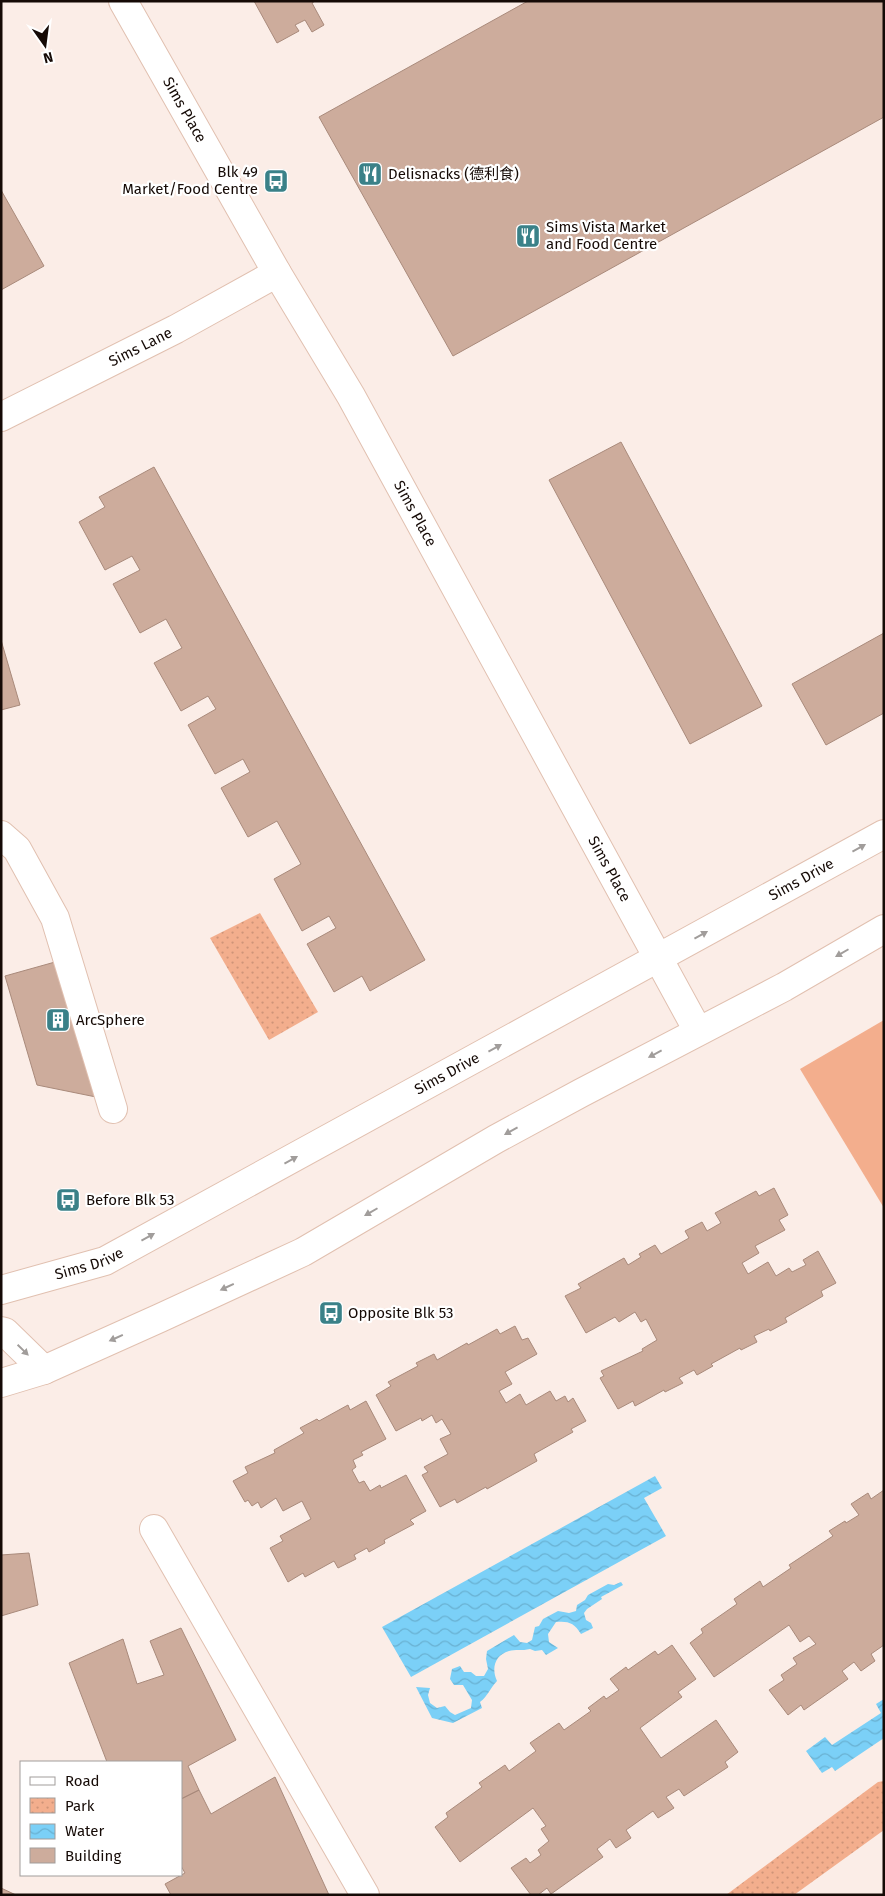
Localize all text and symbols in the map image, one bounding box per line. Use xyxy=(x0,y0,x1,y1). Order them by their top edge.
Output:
north arrow xyxy=(20,20,70,70)
text: N xyxy=(41,48,55,67)
street label: Sims Place xyxy=(159,74,210,146)
restaurant icon: Delisnacks (德利食) xyxy=(357,161,383,187)
place label: Blk 49 Market/Food Centre xyxy=(122,163,258,198)
place label: Delisnacks (德利食) xyxy=(388,165,519,183)
bus stop icon: Blk 49 Market/Food Centre xyxy=(263,168,289,194)
place label: Sims Vista Market and Food Centre xyxy=(546,218,667,253)
restaurant icon: Sims Vista Market and Food Centre xyxy=(515,223,541,249)
street label: Sims Lane xyxy=(106,323,175,370)
street label: Sims Place xyxy=(390,477,440,550)
street label: Sims Place xyxy=(584,833,635,905)
one-way arrow xyxy=(852,844,866,852)
street label: Sims Drive xyxy=(766,854,837,904)
one-way arrow xyxy=(694,931,709,939)
one-way arrow xyxy=(835,949,848,958)
building icon: ArcSphere xyxy=(45,1007,71,1033)
place label: ArcSphere xyxy=(76,1011,145,1029)
one-way arrow xyxy=(488,1044,502,1052)
street label: Sims Drive xyxy=(411,1048,483,1099)
one-way arrow xyxy=(647,1050,662,1058)
one-way arrow xyxy=(504,1127,519,1135)
one-way arrow xyxy=(284,1155,298,1164)
bus stop icon: Before Blk 53 xyxy=(55,1187,81,1213)
place label: Before Blk 53 xyxy=(86,1191,175,1209)
one-way arrow xyxy=(363,1208,378,1216)
one-way arrow xyxy=(142,1233,155,1242)
street label: Sims Drive xyxy=(53,1244,127,1284)
one-way arrow xyxy=(220,1283,234,1291)
bus stop icon: Opposite Blk 53 xyxy=(318,1300,344,1326)
place label: Opposite Blk 53 xyxy=(348,1304,454,1322)
one-way arrow xyxy=(109,1335,123,1343)
one-way arrow xyxy=(17,1344,29,1356)
legend xyxy=(20,1761,182,1876)
text: Road xyxy=(65,1772,100,1790)
text: Park xyxy=(65,1797,95,1815)
text: Water xyxy=(65,1822,104,1840)
text: Building xyxy=(65,1847,121,1865)

